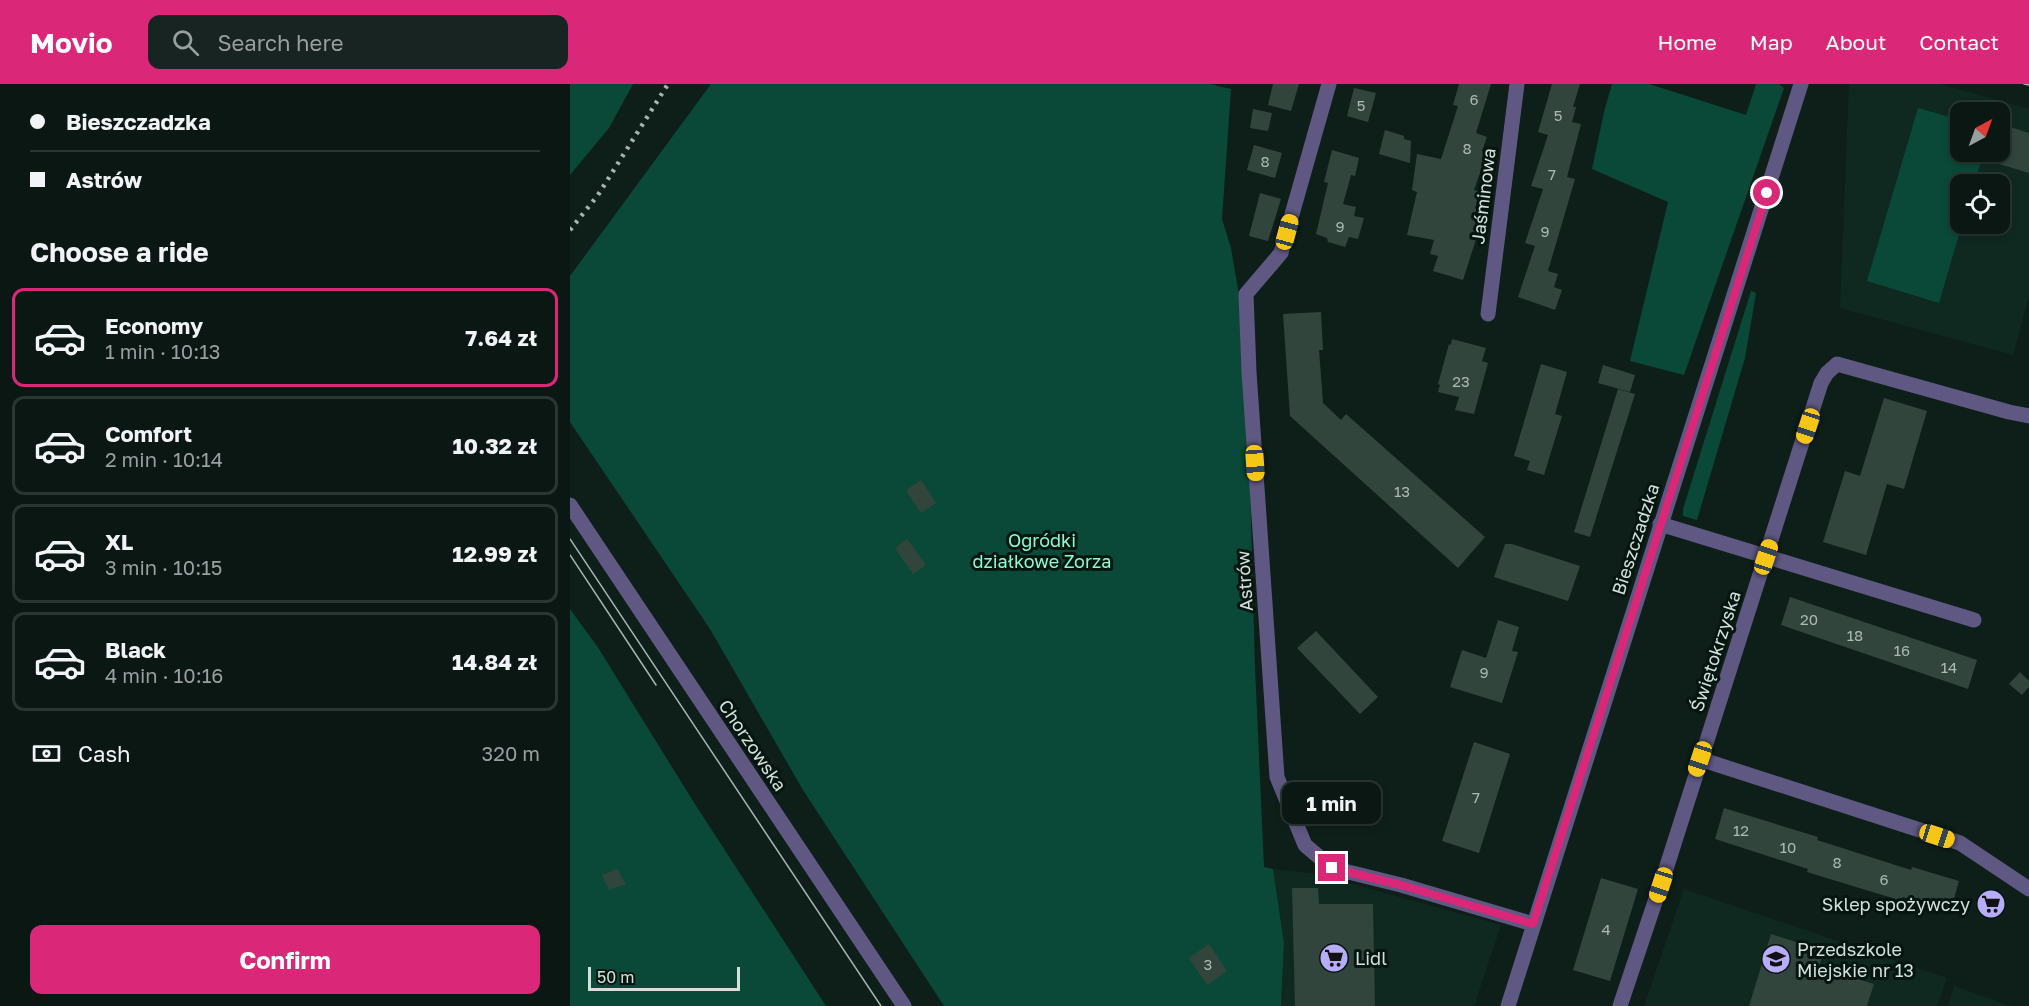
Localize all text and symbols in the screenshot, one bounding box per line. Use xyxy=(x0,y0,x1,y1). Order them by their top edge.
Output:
search box xyxy=(148,15,568,69)
text: Movio xyxy=(30,26,112,59)
icon: search xyxy=(169,26,202,59)
text: Search here xyxy=(217,29,344,56)
text: Home xyxy=(1657,29,1717,55)
text: Map xyxy=(1750,29,1793,55)
text: About xyxy=(1826,29,1886,55)
text: Contact xyxy=(1919,29,1999,55)
house number: 6 xyxy=(1469,90,1479,108)
house number: 5 xyxy=(1357,96,1365,114)
north arrow xyxy=(1950,102,2010,162)
map controls xyxy=(1950,102,2010,234)
house number: 5 xyxy=(1554,106,1562,124)
text: Bieszczadzka xyxy=(66,108,211,135)
house number: 8 xyxy=(1462,139,1472,157)
street label: Jaśminowa xyxy=(1466,147,1500,245)
house number: 8 xyxy=(1260,152,1270,170)
house number: 7 xyxy=(1548,165,1556,183)
text: Astrów xyxy=(66,166,142,193)
button: locate xyxy=(1950,174,2010,234)
route start xyxy=(1753,179,1780,206)
car xyxy=(1274,212,1300,252)
house number: 9 xyxy=(1335,217,1345,235)
house number: 9 xyxy=(1540,222,1550,240)
text: Choose a ride xyxy=(30,236,209,268)
icon: car xyxy=(33,311,87,365)
text: Economy xyxy=(105,312,203,339)
text: 7.64 zł xyxy=(465,324,537,351)
text: 1 min · 10:13 xyxy=(105,339,221,363)
house number: 23 xyxy=(1452,372,1470,390)
car xyxy=(1794,406,1822,446)
icon: car xyxy=(33,419,87,473)
text: Comfort xyxy=(105,420,192,447)
text: 10.32 zł xyxy=(453,432,537,459)
car xyxy=(1245,444,1265,482)
text: 2 min · 10:14 xyxy=(105,447,223,471)
street label: Bieszczadzka xyxy=(1607,481,1663,597)
house number: 13 xyxy=(1394,482,1410,500)
icon: car xyxy=(33,527,87,581)
text: XL xyxy=(105,528,133,555)
park label: Ogródki działkowe Zorza xyxy=(973,529,1111,572)
car xyxy=(1752,537,1780,577)
text: 12.99 zł xyxy=(452,540,537,567)
street label: Astrów xyxy=(1231,550,1257,612)
text: 3 min · 10:15 xyxy=(105,555,222,579)
street label: Świętokrzyska xyxy=(1685,588,1745,714)
house number: 20 xyxy=(1800,610,1818,628)
house number: 18 xyxy=(1847,626,1863,644)
icon: car xyxy=(33,635,87,689)
text: Black xyxy=(105,636,166,663)
house number: 16 xyxy=(1894,641,1910,659)
text: 14.84 zł xyxy=(452,648,537,675)
house number: 14 xyxy=(1941,658,1957,676)
text: 4 min · 10:16 xyxy=(105,663,223,687)
house number: 9 xyxy=(1479,663,1489,681)
street label: Chorzowska xyxy=(714,695,792,795)
icon: cash xyxy=(30,737,63,770)
car xyxy=(1686,739,1714,779)
text: Cash xyxy=(78,740,131,767)
text: 320 m xyxy=(482,741,540,765)
callout: 1 min xyxy=(1282,781,1382,823)
house number: 7 xyxy=(1472,788,1480,806)
text: 1 min xyxy=(1306,791,1357,815)
house number: 12 xyxy=(1733,821,1749,839)
car xyxy=(1917,822,1957,850)
house number: 10 xyxy=(1780,838,1796,856)
house number: 8 xyxy=(1832,853,1842,871)
route end xyxy=(1318,854,1345,881)
car xyxy=(1647,865,1675,905)
house number: 6 xyxy=(1879,870,1889,888)
supermarket icon: Sklep spożywczy xyxy=(1975,888,2007,920)
place label: Sklep spożywczy xyxy=(1822,893,1970,915)
house number: 4 xyxy=(1601,920,1611,938)
button: Confirm xyxy=(30,925,540,994)
place label: Przedszkole Miejskie nr 13 xyxy=(1797,938,1914,981)
supermarket icon: Lidl xyxy=(1318,942,1350,974)
school or university icon: Przedszkole Miejskie nr 13 xyxy=(1760,943,1792,975)
place label: Lidl xyxy=(1355,947,1387,969)
house number: 3 xyxy=(1204,955,1212,973)
scale bar xyxy=(588,964,740,992)
text: 50 m xyxy=(597,967,634,987)

